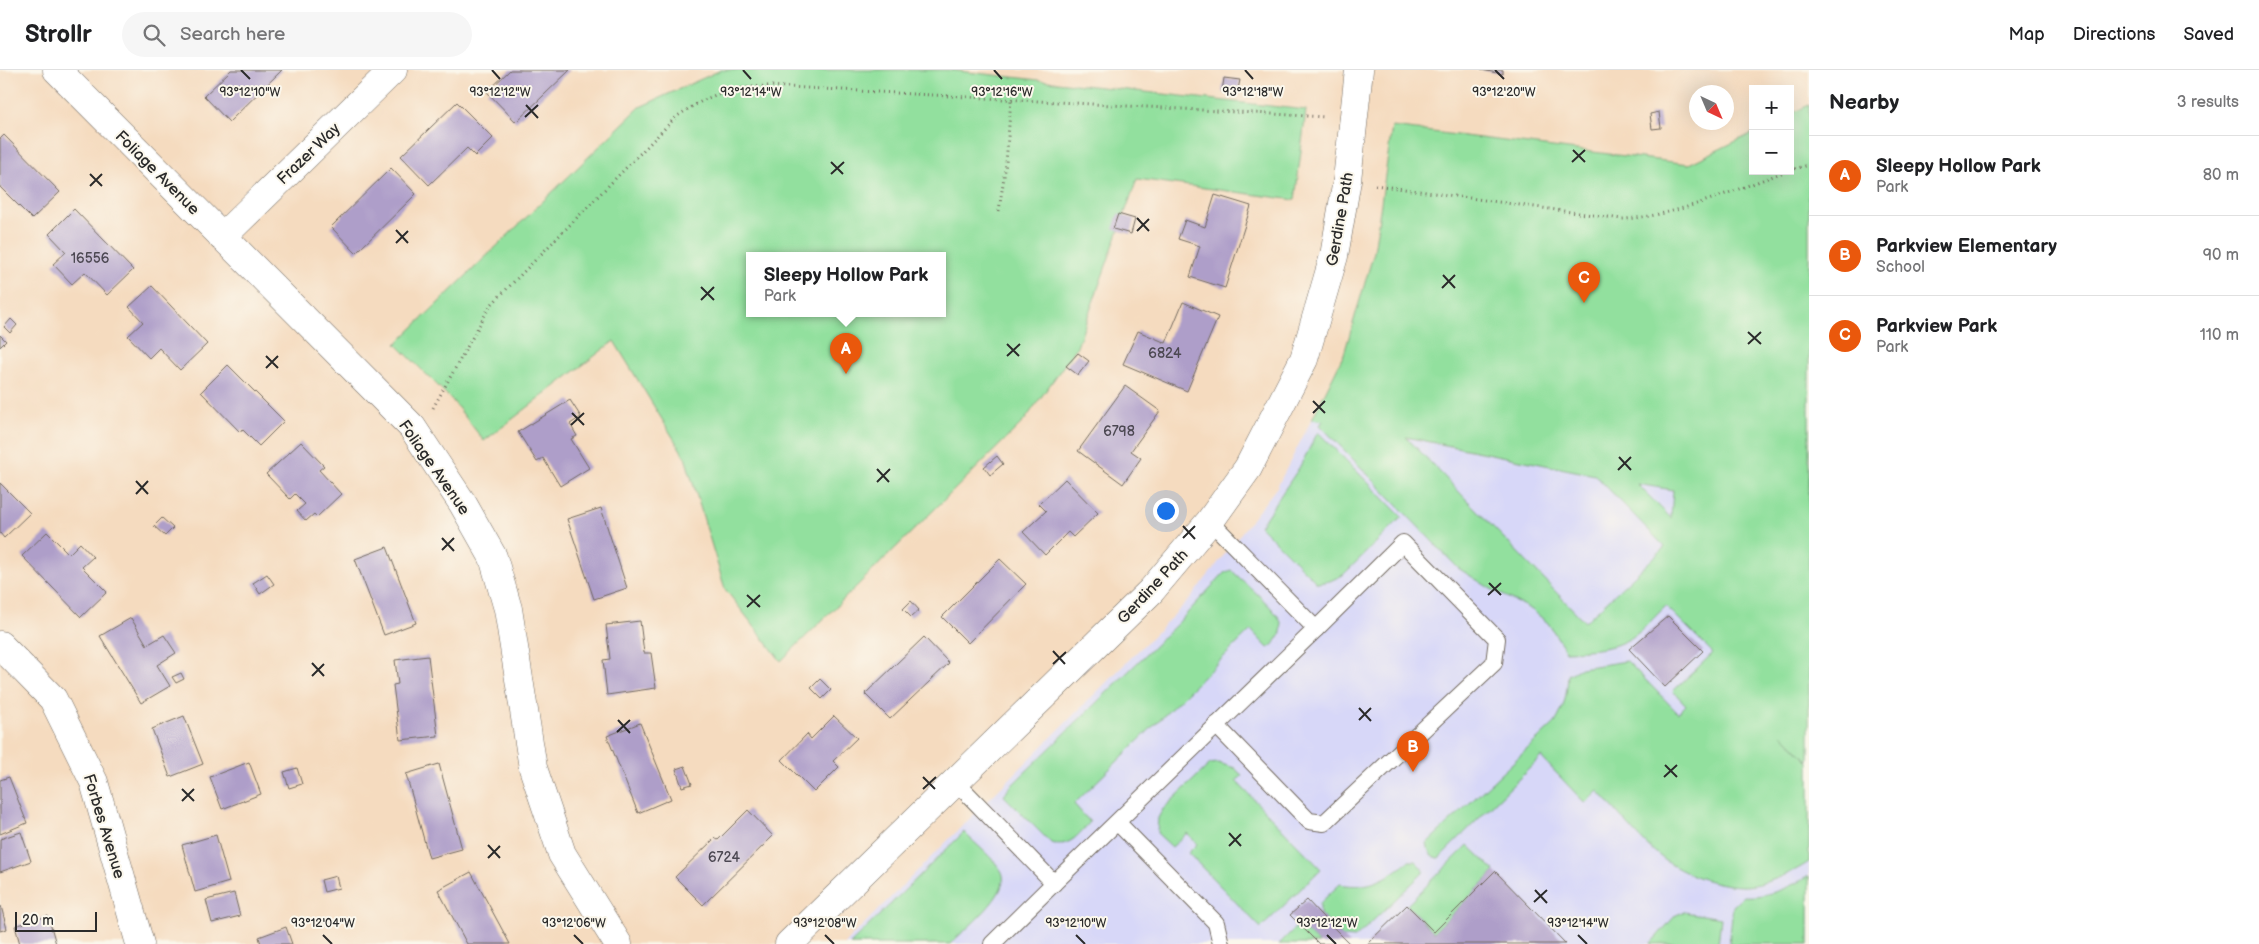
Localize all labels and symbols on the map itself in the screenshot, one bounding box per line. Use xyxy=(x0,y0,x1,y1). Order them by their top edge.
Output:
text: 93°12'10"W xyxy=(219,85,281,100)
text: 93°12'12"W xyxy=(469,85,531,100)
text: 93°12'14"W xyxy=(720,85,782,100)
text: 93°12'16"W xyxy=(971,85,1033,100)
text: 93°12'18"W xyxy=(1222,85,1284,100)
text: 93°12'20"W xyxy=(1472,85,1536,100)
north arrow xyxy=(1689,85,1734,130)
street label: Frazer Way xyxy=(274,119,345,189)
street label: Foliage Avenue xyxy=(111,127,203,219)
street label: Gerdine Path xyxy=(1323,171,1358,268)
house number: 16556 xyxy=(71,250,110,267)
pin: C xyxy=(1568,262,1600,303)
pin: A xyxy=(830,333,862,374)
house number: 6824 xyxy=(1148,345,1182,362)
street label: Foliage Avenue xyxy=(394,417,474,519)
house number: 6798 xyxy=(1103,423,1135,440)
your location xyxy=(1153,498,1179,524)
street label: Gerdine Path xyxy=(1114,546,1193,628)
pin: B xyxy=(1397,731,1429,772)
street label: Forbes Avenue xyxy=(79,772,129,882)
house number: 6724 xyxy=(708,849,740,866)
scale bar xyxy=(15,909,98,932)
text: 93°12'04"W xyxy=(291,916,355,931)
text: 93°12'06"W xyxy=(542,916,606,931)
text: 93°12'08"W xyxy=(793,916,857,931)
text: 93°12'10"W xyxy=(1045,916,1107,931)
text: 93°12'12"W xyxy=(1296,916,1358,931)
text: 93°12'14"W xyxy=(1547,916,1609,931)

